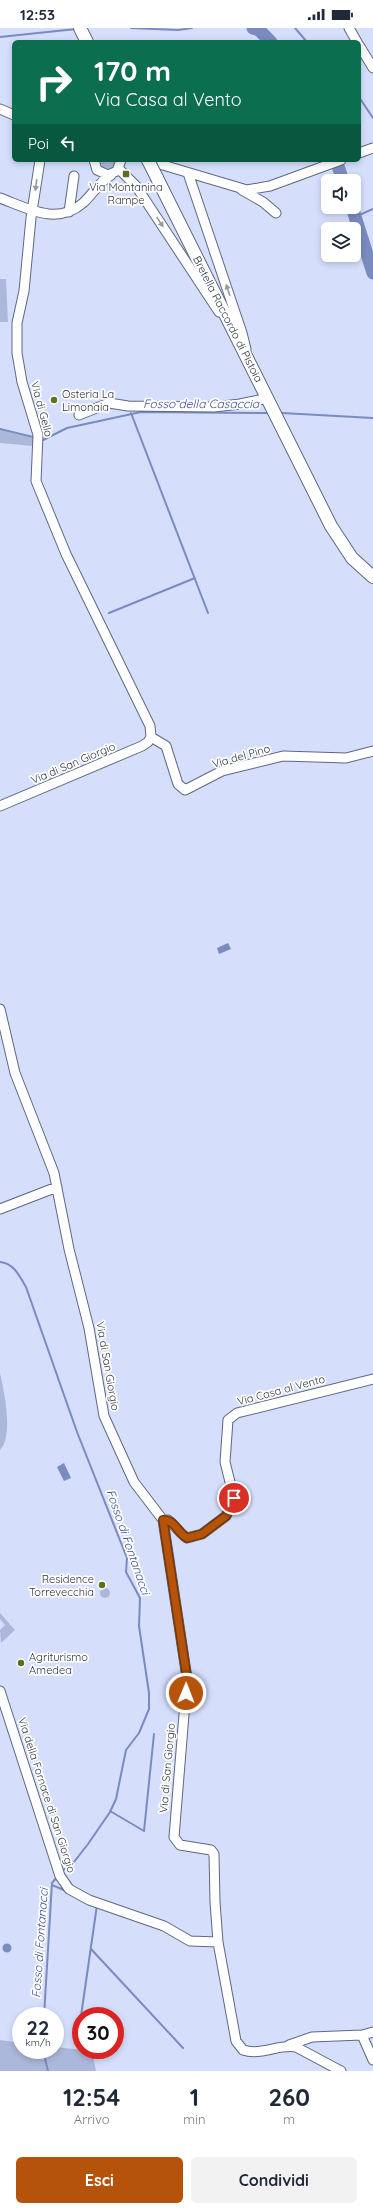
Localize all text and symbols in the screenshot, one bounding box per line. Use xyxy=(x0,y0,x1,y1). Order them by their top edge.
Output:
text: 12:53 xyxy=(20,5,55,24)
text: 170 m xyxy=(94,53,171,88)
icon: right xyxy=(28,56,80,108)
text: Via Casa al Vento xyxy=(94,88,242,111)
icon: left xyxy=(57,132,79,154)
text: Poi xyxy=(28,134,49,153)
marker: Via Montanina Rampe xyxy=(121,169,131,179)
map controls xyxy=(321,174,361,262)
button: sound xyxy=(321,174,361,214)
one-way arrow xyxy=(33,179,39,192)
place label: Via Montanina Rampe xyxy=(89,180,163,207)
one-way arrow xyxy=(156,216,163,228)
button: layers xyxy=(321,222,361,262)
street label: Bretella Raccordo di Pistoia xyxy=(190,254,266,384)
one-way arrow xyxy=(224,283,230,295)
street label: Via di Gello xyxy=(28,380,56,439)
place label: Osteria La Limonaia xyxy=(62,387,114,414)
marker: Osteria La Limonaia xyxy=(49,395,59,405)
water label: Fosso della Casaccia xyxy=(143,396,260,411)
street label: Via di San Giorgio xyxy=(29,739,118,787)
street label: Via del Pino xyxy=(210,741,272,771)
street label: Via di San Giorgio xyxy=(93,1320,123,1412)
street label: Via Casa al Vento xyxy=(236,1371,327,1408)
pin xyxy=(217,1481,251,1515)
water label: Fosso di Fontanacci xyxy=(103,1487,154,1598)
icon: arrive xyxy=(223,1487,245,1509)
place label: Residence Torrevecchia xyxy=(29,1572,94,1599)
marker: Residence Torrevecchia xyxy=(97,1580,107,1590)
place label: Agriturismo Amedea xyxy=(29,1650,88,1677)
marker: Agriturismo Amedea xyxy=(16,1658,26,1668)
position arrow xyxy=(165,1672,207,1714)
street label: Via della Fornace di San Giorgio xyxy=(15,1715,79,1875)
street label: Via di San Giorgio xyxy=(156,1722,178,1814)
water label: Fosso di Fontanacci xyxy=(28,1886,51,1998)
speed limit sign: 30 xyxy=(72,2007,124,2059)
text: 22 xyxy=(27,2015,49,2040)
text: km/h xyxy=(25,2036,51,2049)
text: 12:54 xyxy=(63,2082,120,2112)
text: 1 xyxy=(190,2082,199,2112)
text: 260 xyxy=(268,2082,310,2112)
text: Arrivo xyxy=(74,2111,110,2127)
text: min xyxy=(183,2111,205,2127)
text: m xyxy=(283,2111,295,2127)
button: Esci xyxy=(16,2157,183,2203)
button: Condividi xyxy=(191,2157,357,2203)

